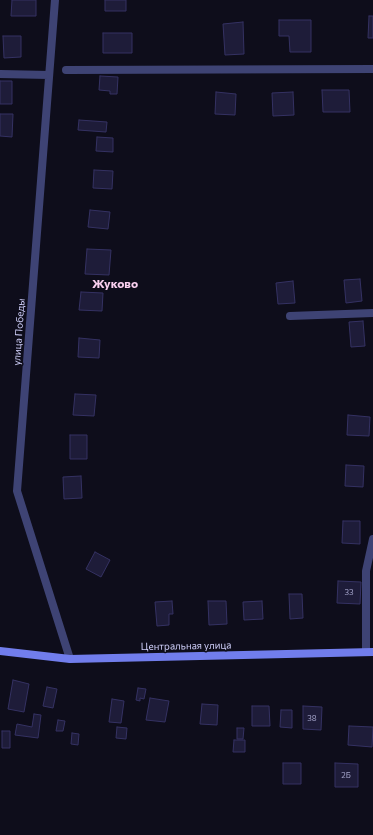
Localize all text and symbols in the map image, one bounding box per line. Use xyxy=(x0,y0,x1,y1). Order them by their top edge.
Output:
district label: Жуково xyxy=(92,277,138,291)
street label: улица Победы xyxy=(11,298,27,366)
house number: 33 xyxy=(344,587,354,597)
street label: Центральная улица xyxy=(141,639,231,653)
house number: 38 xyxy=(307,713,317,723)
house number: 2Б xyxy=(341,770,351,780)

